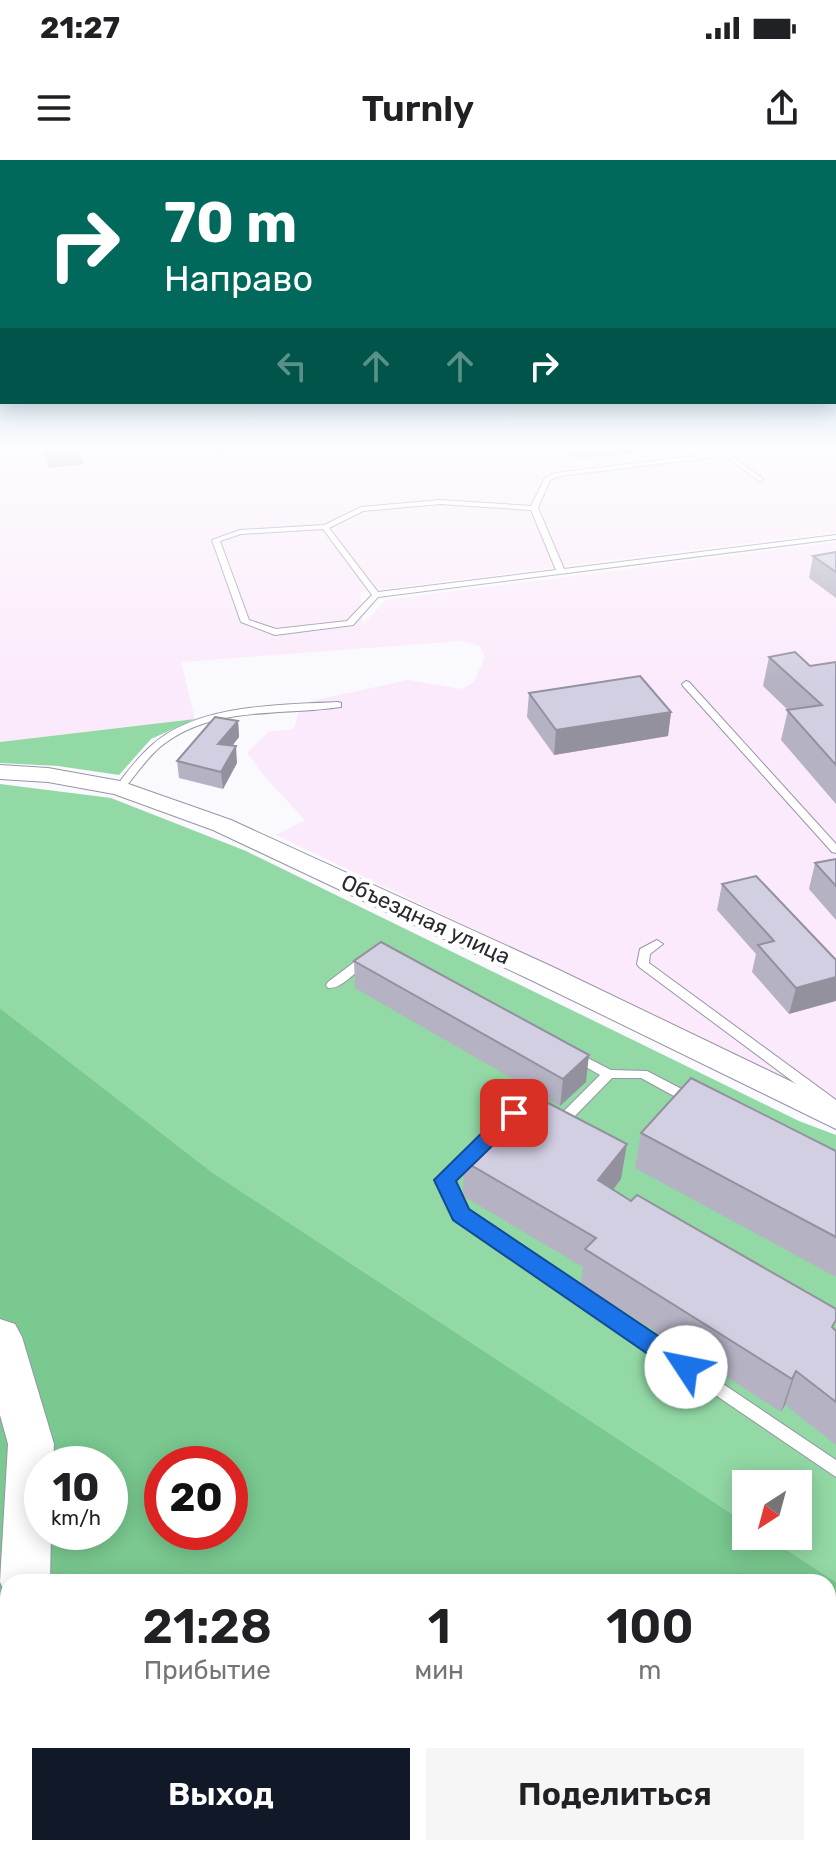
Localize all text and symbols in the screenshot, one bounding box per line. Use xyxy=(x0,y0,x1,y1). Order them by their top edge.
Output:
text: 21:27 xyxy=(40,10,120,46)
icon: menu xyxy=(32,86,76,130)
icon: share xyxy=(760,86,804,130)
text: Turnly xyxy=(362,87,474,130)
text: 70 m xyxy=(164,190,297,256)
icon: right xyxy=(32,192,136,296)
text: Направо xyxy=(164,257,313,300)
icon: left xyxy=(270,344,314,388)
icon: ahead xyxy=(354,344,398,388)
icon: ahead xyxy=(438,344,482,388)
icon: right xyxy=(522,344,566,388)
street label: Объездная улица xyxy=(337,868,515,970)
pin xyxy=(480,1079,548,1147)
icon: arrive xyxy=(492,1091,536,1135)
position arrow xyxy=(644,1325,728,1409)
speed limit sign: 20 xyxy=(144,1446,248,1550)
text: 10 xyxy=(52,1464,100,1511)
north arrow xyxy=(732,1470,812,1550)
map controls xyxy=(732,1470,812,1550)
text: km/h xyxy=(51,1506,101,1530)
text: 21:28 xyxy=(143,1598,272,1655)
text: 1 xyxy=(428,1598,451,1655)
text: 100 xyxy=(606,1598,693,1655)
text: Прибытие xyxy=(144,1655,271,1686)
text: мин xyxy=(414,1655,464,1686)
text: m xyxy=(638,1655,661,1686)
button: Выход xyxy=(32,1748,410,1840)
button: Поделиться xyxy=(426,1748,804,1840)

